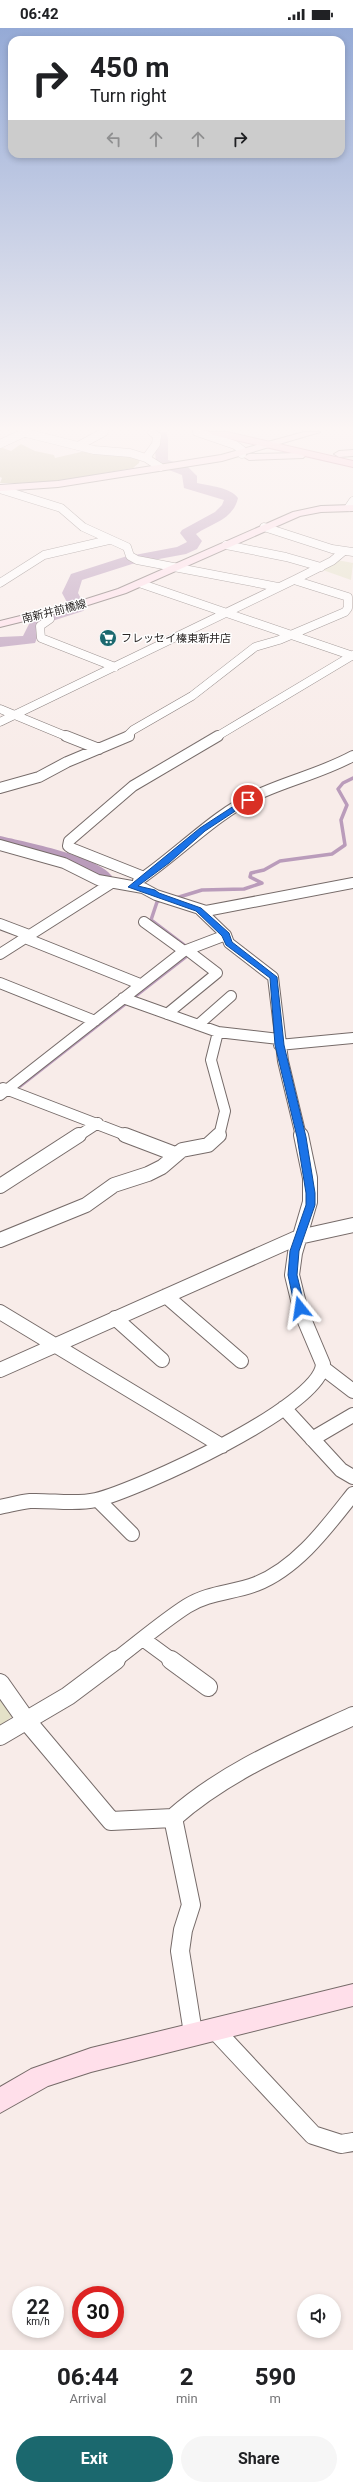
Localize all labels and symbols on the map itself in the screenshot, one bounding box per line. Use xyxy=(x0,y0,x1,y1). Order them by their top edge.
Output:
street label: 南新井前橋線 xyxy=(21,597,88,626)
supermarket icon: フレッセイ榛東新井店 xyxy=(98,628,118,648)
place label: フレッセイ榛東新井店 xyxy=(121,632,231,645)
pin xyxy=(231,783,265,817)
position arrow xyxy=(279,1287,321,1329)
speed limit sign: 30 xyxy=(72,2286,124,2338)

